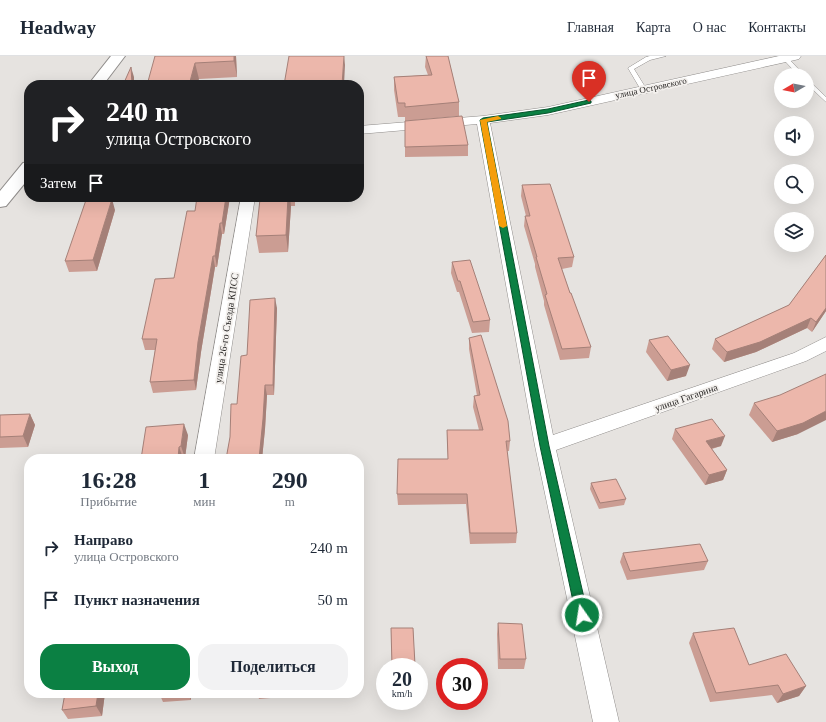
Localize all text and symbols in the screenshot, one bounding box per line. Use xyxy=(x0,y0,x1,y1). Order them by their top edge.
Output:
text: Headway xyxy=(20,17,96,38)
text: Главная xyxy=(567,20,614,35)
text: Карта xyxy=(636,20,671,35)
text: О нас xyxy=(693,20,726,35)
text: Контакты xyxy=(748,20,806,35)
pin xyxy=(572,61,606,102)
icon: arrive xyxy=(578,67,600,89)
north arrow xyxy=(774,68,814,108)
map controls xyxy=(774,68,814,252)
street label: улица Островского xyxy=(614,75,688,100)
icon: right xyxy=(40,96,92,148)
text: 240 m xyxy=(106,96,178,127)
button: sound xyxy=(774,116,814,156)
text: улица Островского xyxy=(106,129,251,149)
button: search xyxy=(774,164,814,204)
icon: arrive xyxy=(85,172,107,194)
text: Затем xyxy=(40,175,77,191)
button: layers xyxy=(774,212,814,252)
street label: улица 26-го Съезда КПСС xyxy=(212,272,241,384)
street label: улица Гагарина xyxy=(653,381,720,413)
text: 16:28 xyxy=(81,467,137,493)
text: 1 xyxy=(198,467,210,493)
text: 290 xyxy=(272,467,308,493)
text: Прибытие xyxy=(80,494,137,509)
text: мин xyxy=(193,494,215,509)
text: m xyxy=(285,494,295,509)
text: Направо xyxy=(74,532,133,548)
icon: right xyxy=(40,537,62,559)
text: 240 m xyxy=(310,540,348,556)
text: улица Островского xyxy=(74,549,179,564)
icon: arrive xyxy=(40,589,62,611)
text: Пункт назначения xyxy=(74,592,200,608)
text: 50 m xyxy=(318,592,348,608)
position arrow xyxy=(561,594,603,636)
button: Выход xyxy=(40,644,190,690)
button: Поделиться xyxy=(198,644,348,690)
speed limit sign: 30 xyxy=(436,658,488,710)
text: 20 xyxy=(392,668,412,690)
text: km/h xyxy=(392,688,412,699)

